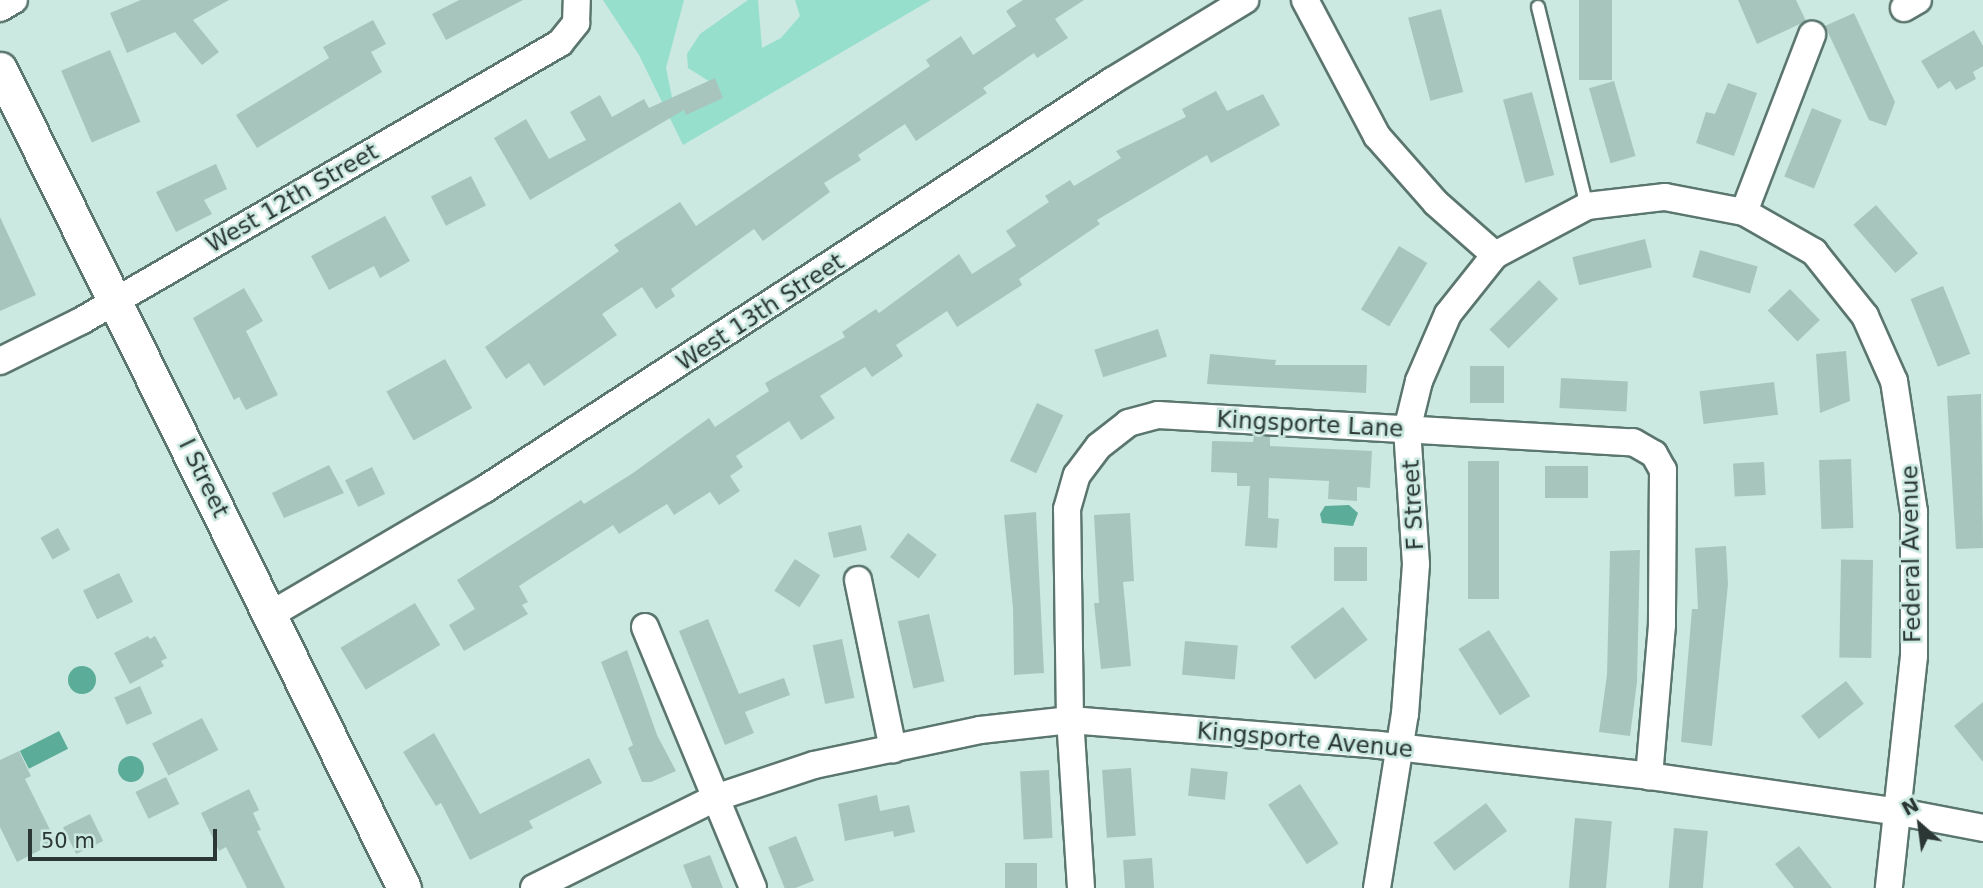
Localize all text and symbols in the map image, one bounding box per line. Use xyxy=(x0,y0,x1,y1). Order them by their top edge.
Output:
street label: West 12th Street xyxy=(201,138,383,258)
street label: West 13th Street xyxy=(671,248,849,376)
street label: Kingsporte Lane xyxy=(1216,405,1404,443)
street label: I Street xyxy=(173,434,235,522)
street label: F Street xyxy=(1397,459,1429,551)
street label: Federal Avenue xyxy=(1896,465,1926,643)
street label: Kingsporte Avenue xyxy=(1196,717,1414,763)
north arrow xyxy=(1885,790,1955,860)
text: N xyxy=(1898,793,1922,820)
scale bar xyxy=(32,814,220,858)
text: 50 m xyxy=(41,829,95,853)

